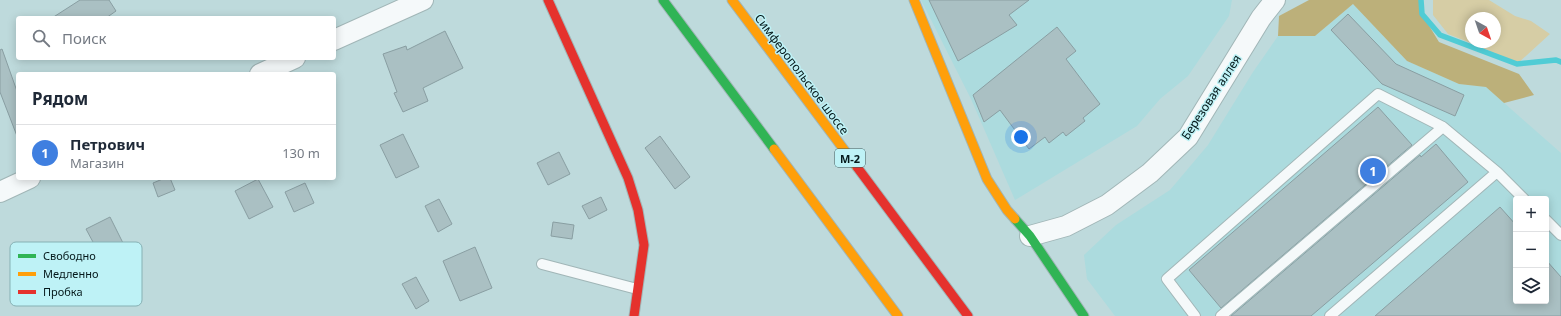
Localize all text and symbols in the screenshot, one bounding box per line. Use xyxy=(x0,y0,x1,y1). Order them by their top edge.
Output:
street label: Симферопольское шоссе xyxy=(751,10,853,138)
north arrow xyxy=(1465,12,1501,48)
search box xyxy=(16,16,336,60)
icon: search xyxy=(30,27,52,49)
text: Поиск xyxy=(62,28,107,48)
street label: Березовая аллея xyxy=(1177,51,1245,143)
text: Рядом xyxy=(32,87,88,110)
your location xyxy=(1011,127,1031,147)
text: Петрович xyxy=(70,134,145,154)
text: 1 xyxy=(41,144,49,162)
text: 130 m xyxy=(282,144,320,162)
road number: М-2 xyxy=(835,149,865,167)
text: Магазин xyxy=(70,154,124,172)
pin: 1 xyxy=(1360,156,1386,186)
map controls xyxy=(1513,196,1549,304)
button: + xyxy=(1513,196,1549,232)
button: − xyxy=(1513,232,1549,268)
legend xyxy=(10,242,142,306)
text: Свободно xyxy=(43,248,96,263)
text: Медленно xyxy=(43,266,98,281)
button: layers xyxy=(1513,268,1549,304)
text: Пробка xyxy=(43,284,83,299)

